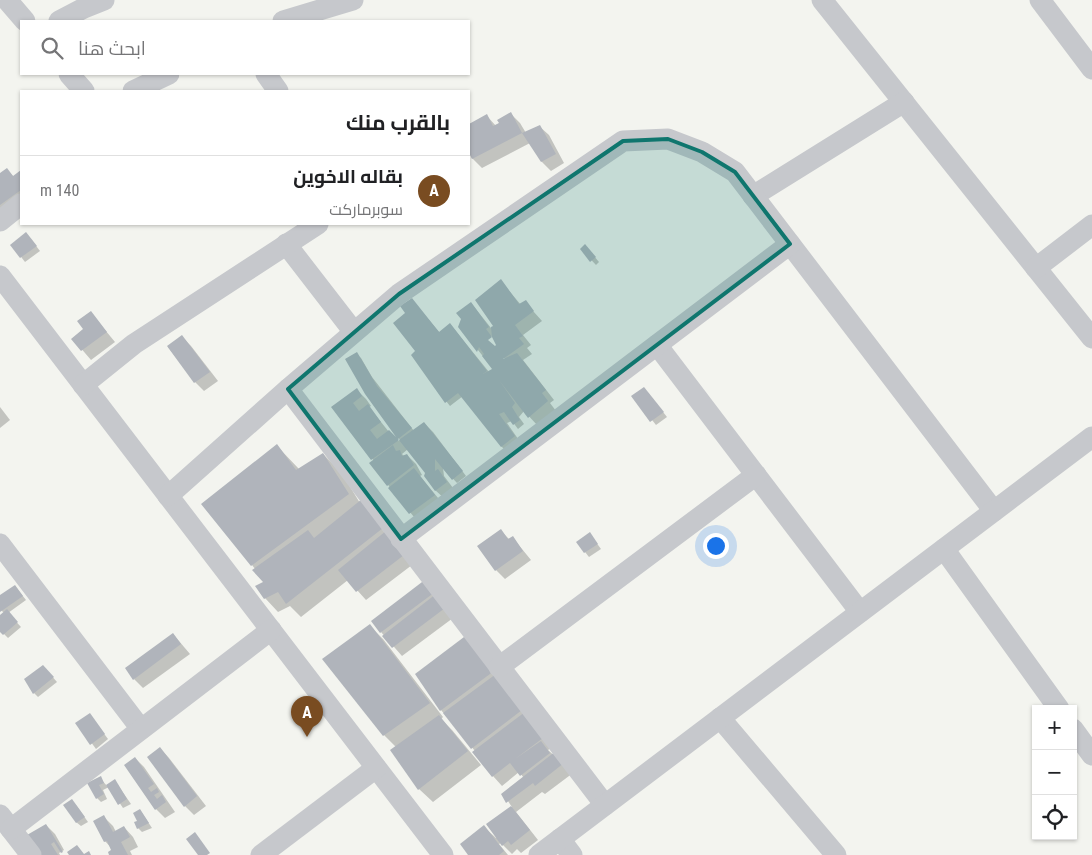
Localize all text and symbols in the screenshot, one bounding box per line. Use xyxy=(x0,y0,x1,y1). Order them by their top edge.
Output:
search box xyxy=(20,20,470,75)
icon: search xyxy=(38,34,66,62)
text: ابحث هنا xyxy=(78,37,146,60)
text: بالقرب منك xyxy=(346,111,450,135)
text: بقاله الاخوين xyxy=(293,165,403,188)
text: 140 m xyxy=(40,181,79,200)
text: A xyxy=(429,181,439,200)
text: سوبرماركت xyxy=(329,200,403,219)
your location xyxy=(703,533,729,559)
pin: A xyxy=(291,696,323,737)
map controls xyxy=(1032,705,1077,840)
button: + xyxy=(1032,705,1077,750)
button: − xyxy=(1032,750,1077,795)
button: locate xyxy=(1032,795,1077,840)

